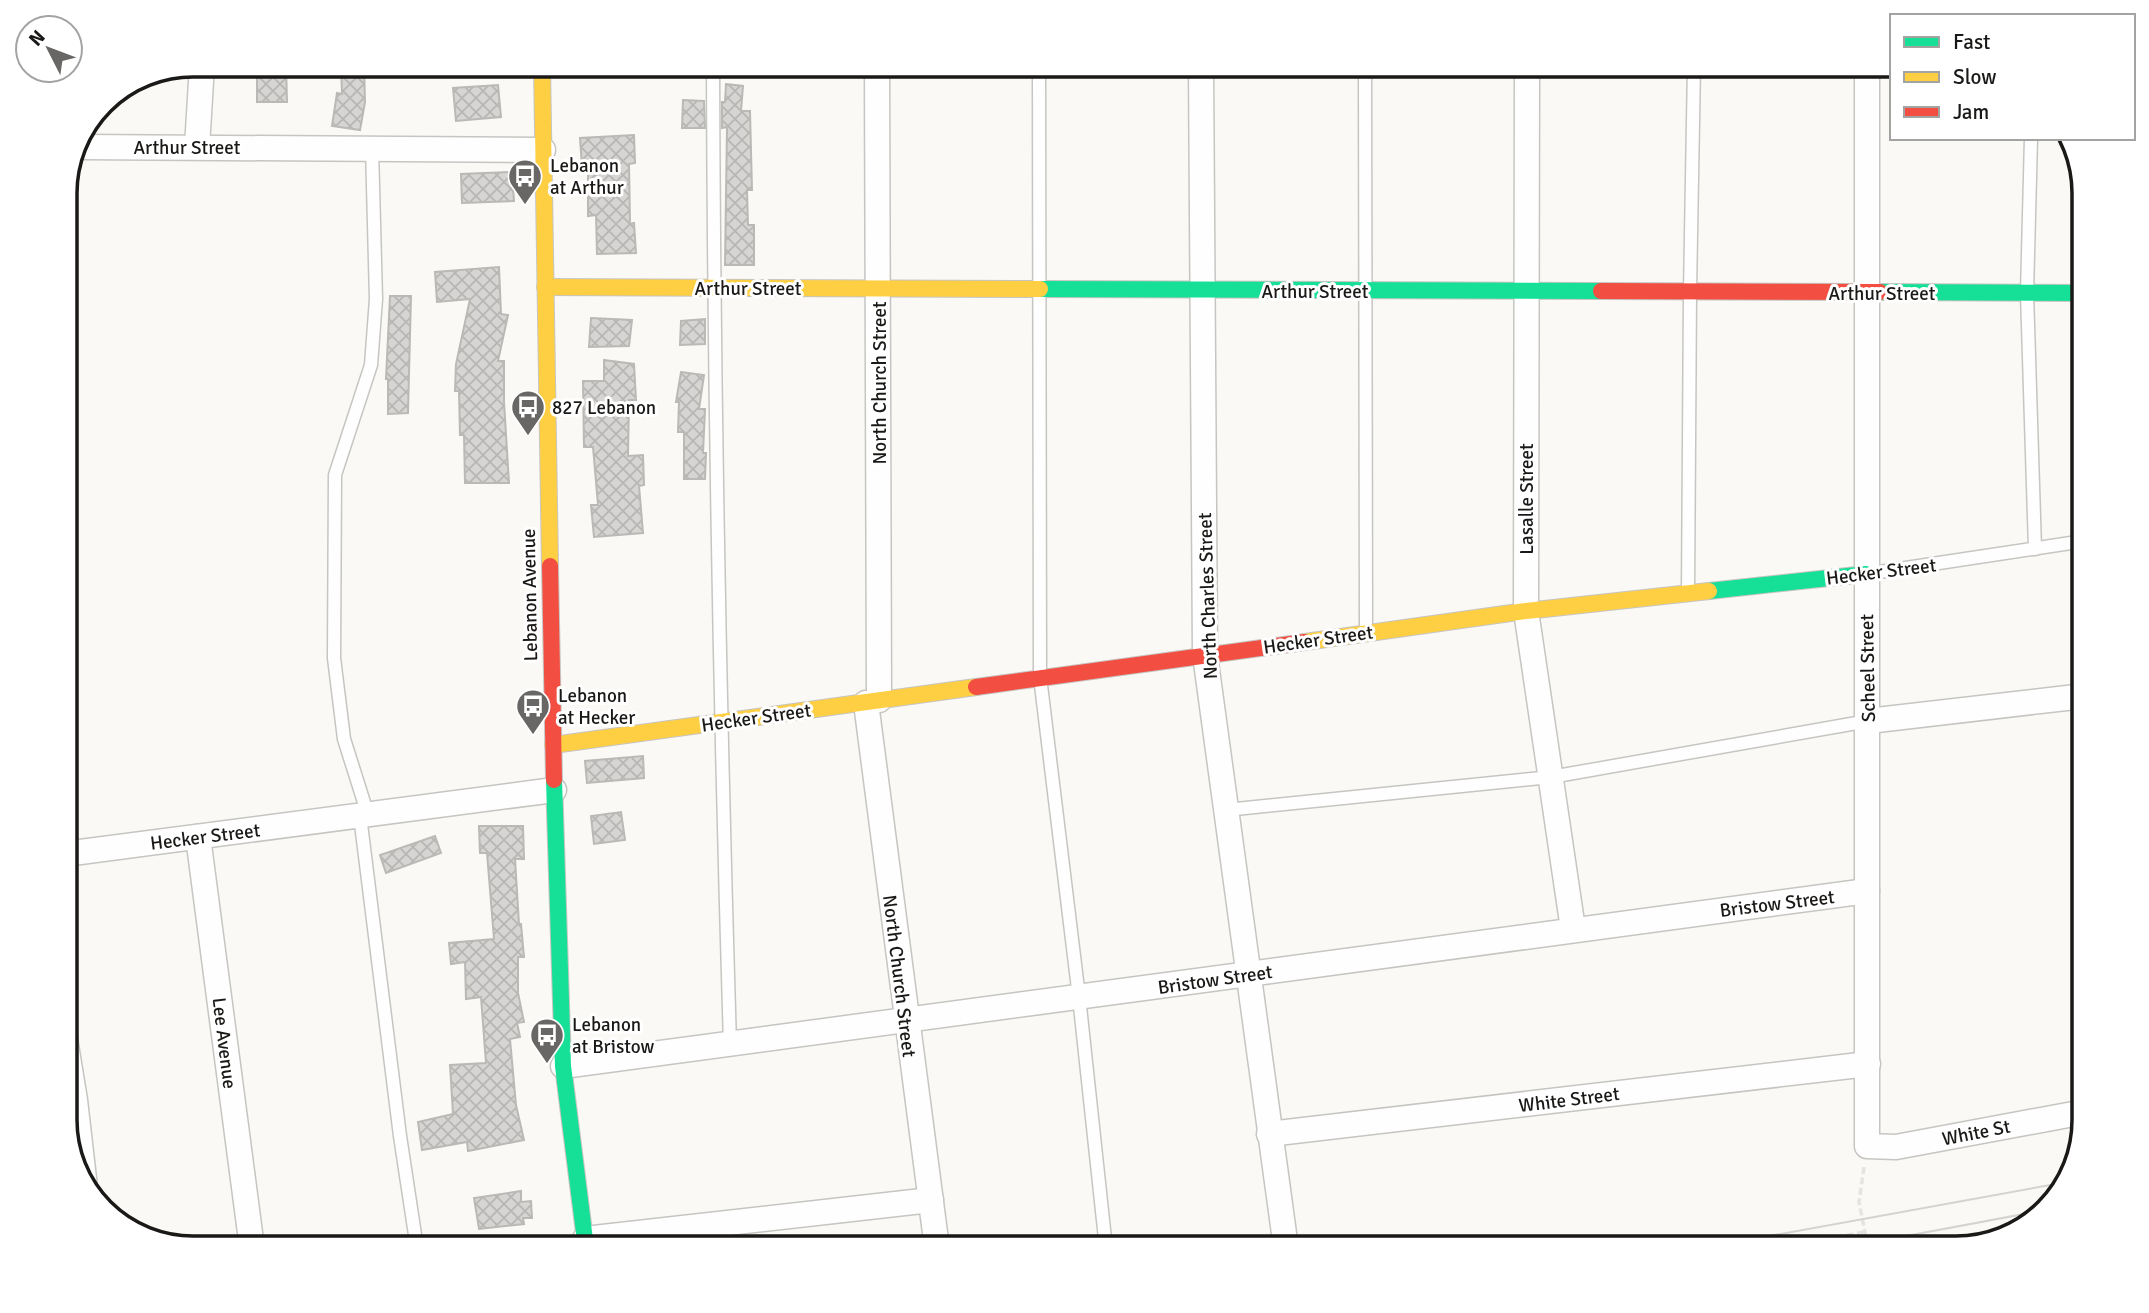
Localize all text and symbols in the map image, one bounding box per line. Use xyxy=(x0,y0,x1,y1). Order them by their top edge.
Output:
north arrow xyxy=(14,14,84,84)
legend xyxy=(1890,14,2135,140)
text: N xyxy=(24,25,50,51)
text: Fast xyxy=(1953,29,1990,55)
text: Slow xyxy=(1953,64,1997,90)
text: Jam xyxy=(1953,99,1989,125)
street label: Arthur Street xyxy=(133,136,241,160)
place label: Lebanon at Arthur xyxy=(550,154,624,200)
bus stop icon: Lebanon at Arthur xyxy=(506,157,544,206)
street label: Arthur Street xyxy=(694,277,802,301)
street label: Arthur Street xyxy=(1261,280,1369,304)
street label: Arthur Street xyxy=(1828,282,1936,306)
street label: North Church Street xyxy=(868,301,892,465)
bus stop icon: 827 Lebanon xyxy=(509,388,547,437)
place label: 827 Lebanon xyxy=(552,396,656,420)
street label: Lasalle Street xyxy=(1515,443,1539,555)
street label: North Charles Street xyxy=(1193,512,1223,680)
street label: Lebanon Avenue xyxy=(517,528,543,662)
street label: Hecker Street xyxy=(1825,553,1938,591)
street label: Scheel Street xyxy=(1855,613,1881,722)
street label: Hecker Street xyxy=(1262,620,1375,660)
place label: Lebanon at Hecker xyxy=(558,684,635,730)
bus stop icon: Lebanon at Hecker xyxy=(514,687,552,736)
street label: Hecker Street xyxy=(700,698,813,738)
street label: Hecker Street xyxy=(149,818,262,856)
street label: Bristow Street xyxy=(1718,885,1836,923)
street label: North Church Street xyxy=(877,894,921,1059)
street label: Bristow Street xyxy=(1156,960,1274,1000)
street label: Lee Avenue xyxy=(206,996,242,1090)
place label: Lebanon at Bristow xyxy=(572,1013,654,1059)
bus stop icon: Lebanon at Bristow xyxy=(528,1016,566,1065)
street label: White Street xyxy=(1517,1082,1621,1118)
street label: White St xyxy=(1940,1115,2013,1151)

